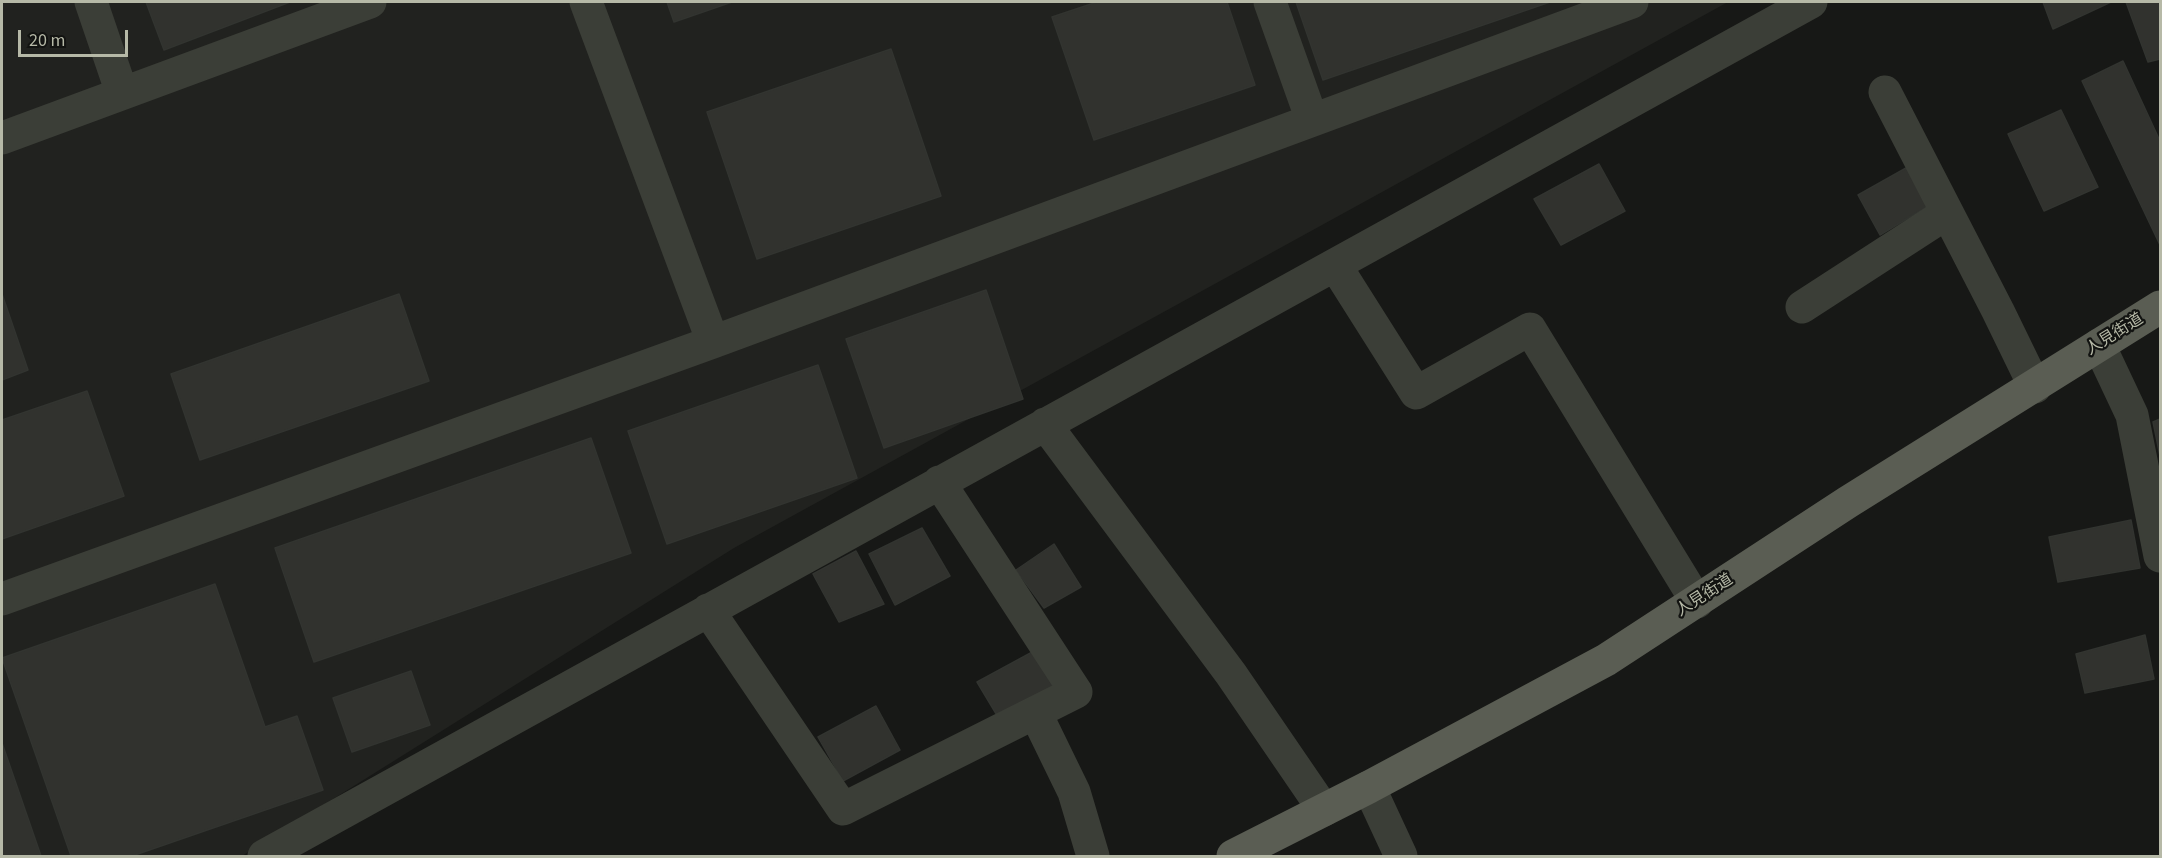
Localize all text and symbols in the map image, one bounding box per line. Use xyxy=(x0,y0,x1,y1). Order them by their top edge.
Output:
scale bar xyxy=(21,18,130,56)
text: 20 m xyxy=(29,28,65,53)
street label: 人見街道 xyxy=(2083,310,2147,360)
street label: 人見街道 xyxy=(1673,571,1737,621)

